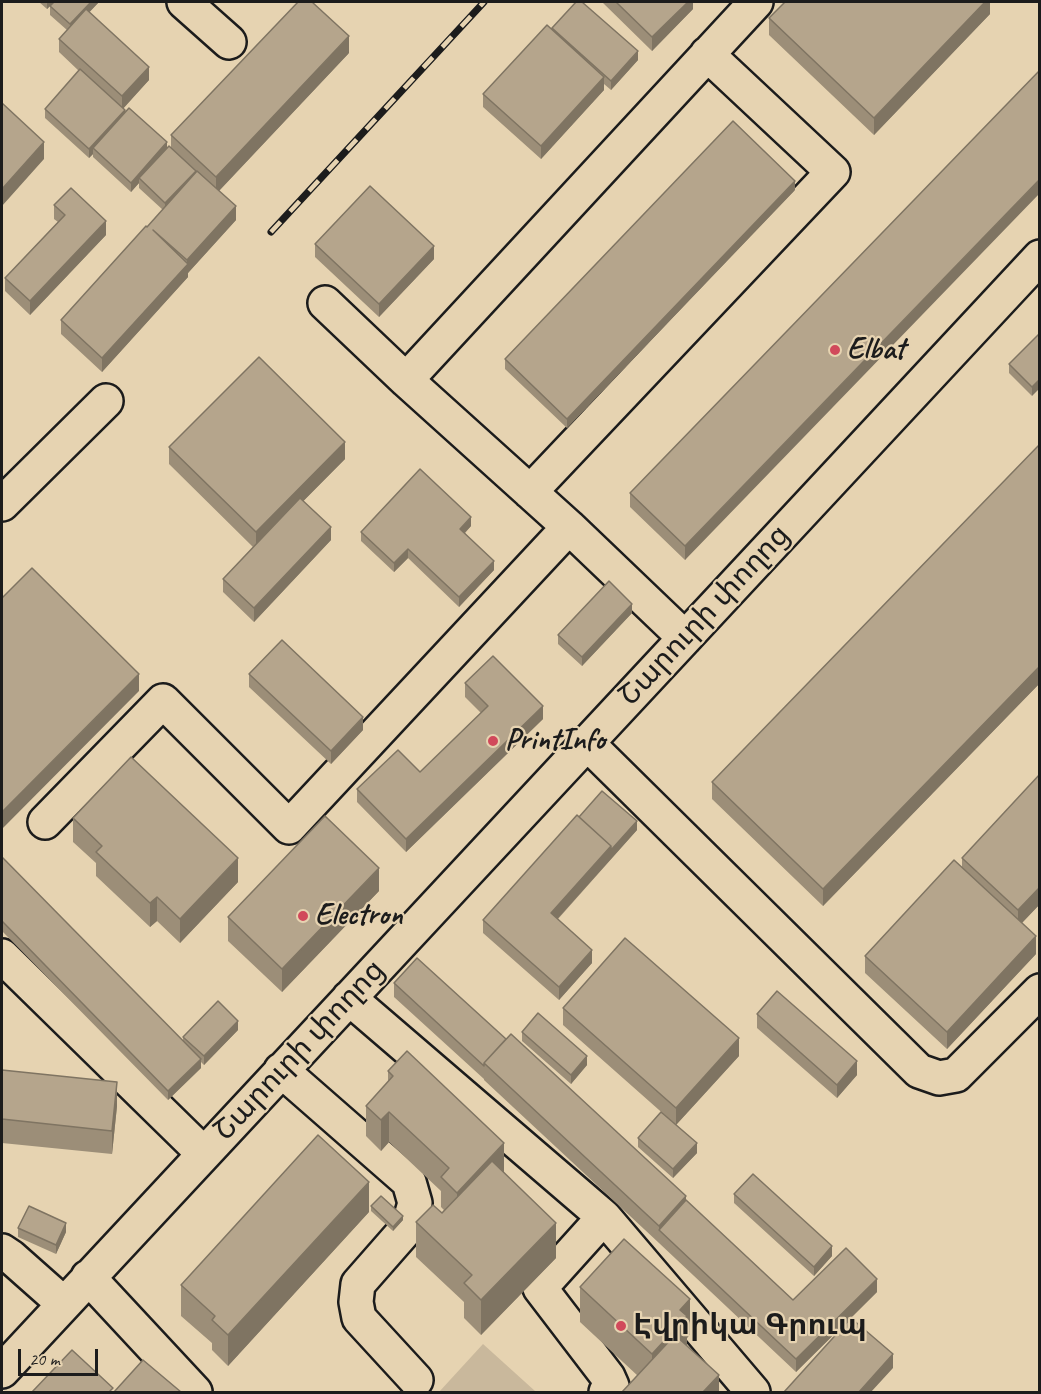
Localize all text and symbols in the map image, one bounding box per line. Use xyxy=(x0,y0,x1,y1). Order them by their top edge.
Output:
place label: Elbat xyxy=(847,332,905,368)
marker: Elbat xyxy=(828,343,842,357)
street label: Շարուրի փողոց xyxy=(612,518,798,714)
place label: PrintInfo xyxy=(505,723,605,759)
marker: PrintInfo xyxy=(486,734,500,748)
place label: Electron xyxy=(315,898,403,934)
marker: Electron xyxy=(296,909,310,923)
street label: Շարուրի փողոց xyxy=(207,953,393,1149)
place label: Էվրիկա Գրուպ xyxy=(633,1308,867,1344)
marker: Էվրիկա Գրուպ xyxy=(614,1319,628,1333)
scale bar xyxy=(21,1337,100,1375)
text: 20 m xyxy=(29,1348,60,1370)

